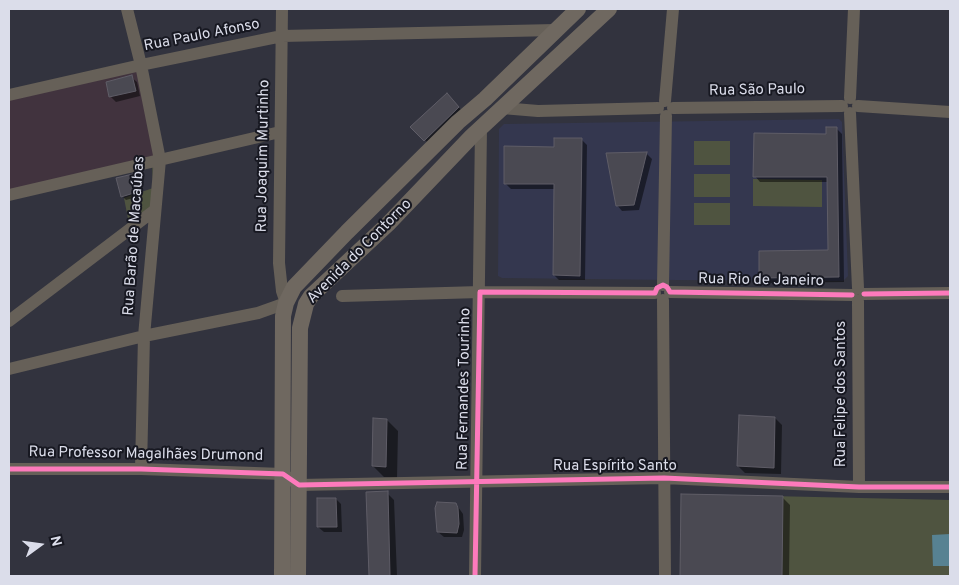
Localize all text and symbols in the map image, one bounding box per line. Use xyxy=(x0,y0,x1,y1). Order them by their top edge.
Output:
street label: Rua Paulo Afonso xyxy=(143,16,261,56)
street label: Rua Joaquim Murtinho xyxy=(254,79,274,233)
street label: Rua São Paulo xyxy=(709,81,805,101)
street label: Rua Barão de Macaúbas xyxy=(120,156,150,316)
street label: Avenida do Contorno xyxy=(304,196,416,308)
street label: Rua Rio de Janeiro xyxy=(698,271,824,291)
street label: Rua Fernandes Tourinho xyxy=(455,308,475,470)
street label: Rua Felipe dos Santos xyxy=(833,321,851,467)
street label: Rua Professor Magalhães Drumond xyxy=(28,444,264,466)
street label: Rua Espírito Santo xyxy=(553,458,677,476)
north arrow xyxy=(15,520,65,570)
text: N xyxy=(46,534,65,548)

